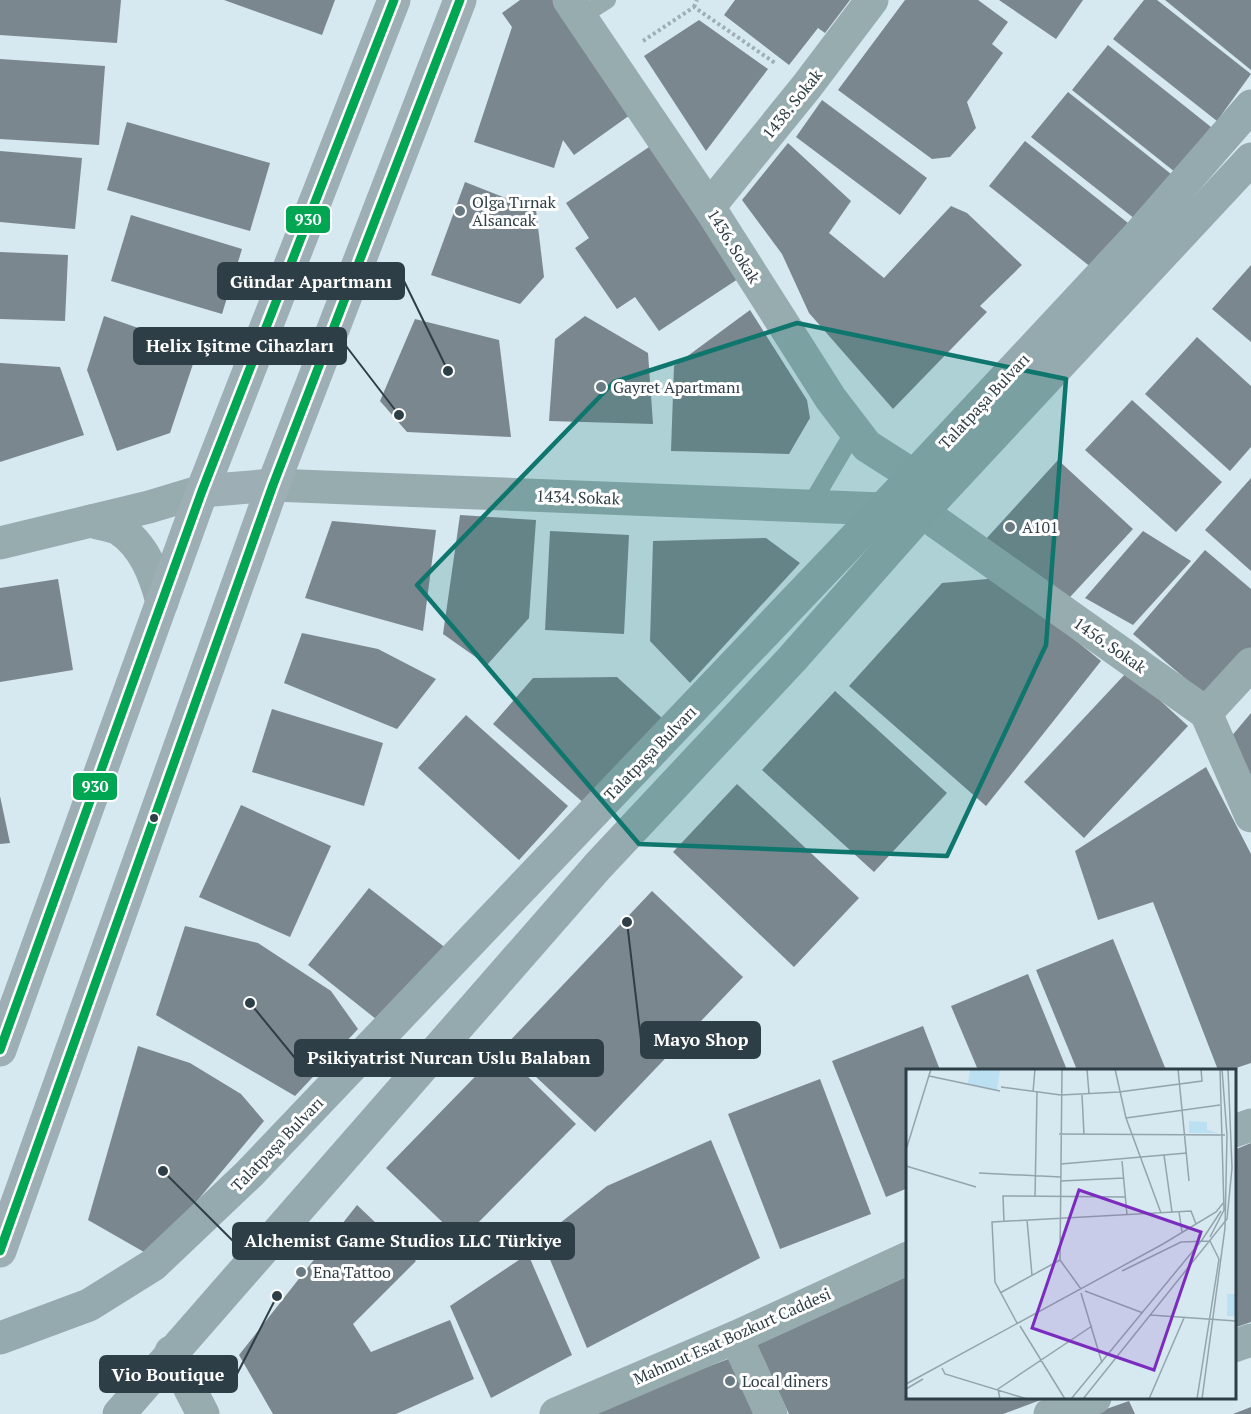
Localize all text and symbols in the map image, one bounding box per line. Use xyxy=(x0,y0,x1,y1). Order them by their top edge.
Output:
street label: 1438. Sokak xyxy=(757,64,827,144)
place label: Olga Tırnak Alsancak xyxy=(472,191,556,231)
marker: Olga Tırnak Alsancak xyxy=(453,204,467,218)
line badge: 930 xyxy=(285,205,331,234)
street label: 1436. Sokak xyxy=(702,205,766,288)
text: 930 xyxy=(294,208,322,230)
callout: Gündar Apartmanı xyxy=(218,263,404,299)
text: Gündar Apartmanı xyxy=(230,269,392,293)
callout: Helix Işitme Cihazları xyxy=(134,328,346,364)
text: Helix Işitme Cihazları xyxy=(146,333,334,357)
street label: Talatpaşa Bulvarı xyxy=(934,348,1034,454)
place label: Gayret Apartmanı xyxy=(613,376,740,398)
marker: Gayret Apartmanı xyxy=(594,380,608,394)
street label: 1434. Sokak xyxy=(536,485,621,509)
place label: A101 xyxy=(1022,516,1059,538)
marker: A101 xyxy=(1003,520,1017,534)
street label: 1456. Sokak xyxy=(1069,612,1151,678)
street label: Talatpaşa Bulvarı xyxy=(599,701,701,805)
line badge: 930 xyxy=(72,772,118,801)
text: 930 xyxy=(81,775,109,797)
unlabelled marker xyxy=(148,812,160,824)
callout: Mayo Shop xyxy=(641,1022,760,1058)
text: Mayo Shop xyxy=(654,1027,748,1051)
callout: Psikiyatrist Nurcan Uslu Balaban xyxy=(295,1040,603,1076)
text: Psikiyatrist Nurcan Uslu Balaban xyxy=(307,1045,591,1069)
inset map xyxy=(906,1069,1236,1399)
street label: Talatpaşa Bulvarı xyxy=(226,1092,328,1196)
callout: Alchemist Game Studios LLC Türkiye xyxy=(233,1223,574,1259)
text: Alchemist Game Studios LLC Türkiye xyxy=(244,1228,562,1252)
place label: Ena Tattoo xyxy=(313,1261,391,1283)
marker: Ena Tattoo xyxy=(294,1265,308,1279)
street label: Mahmut Esat Bozkurt Caddesi xyxy=(630,1282,834,1390)
callout: Vio Boutique xyxy=(100,1356,237,1392)
text: Vio Boutique xyxy=(112,1362,225,1386)
place label: Local diners xyxy=(742,1370,828,1392)
marker: Local diners xyxy=(723,1374,737,1388)

